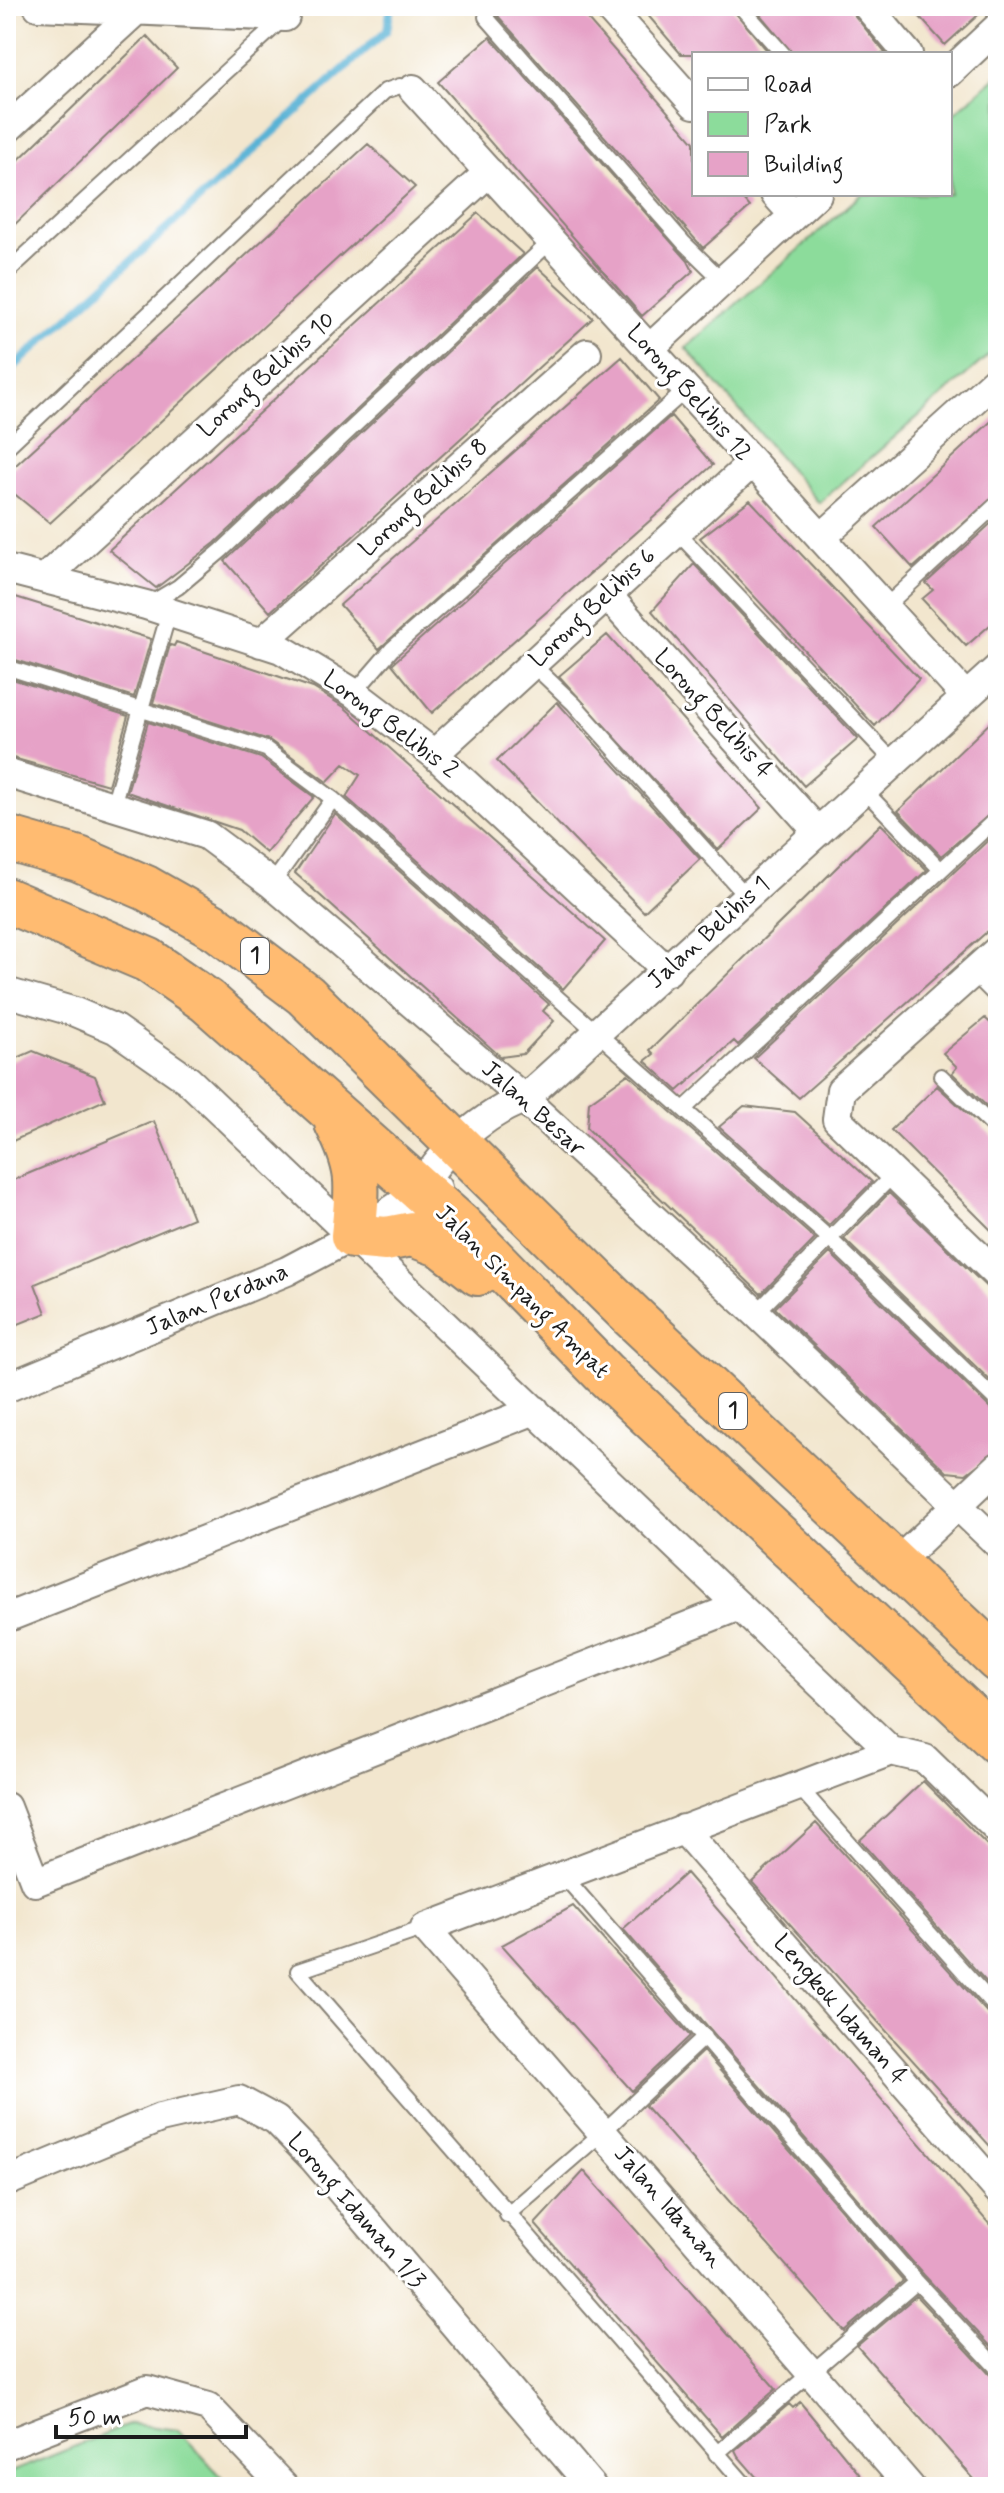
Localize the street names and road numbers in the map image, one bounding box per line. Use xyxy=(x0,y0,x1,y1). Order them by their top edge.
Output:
street label: Lorong Belibis 10 xyxy=(192,305,344,447)
street label: Lorong Belibis 12 xyxy=(617,318,759,470)
street label: Lorong Belibis 8 xyxy=(353,432,497,567)
street label: Lorong Belibis 6 xyxy=(523,541,665,677)
street label: Lorong Belibis 4 xyxy=(644,643,779,787)
street label: Lorong Belibis 2 xyxy=(314,664,464,789)
street label: Jalan Belibis 1 xyxy=(641,870,777,996)
road number: 1 xyxy=(241,938,269,974)
street label: Jalan Besar xyxy=(474,1054,592,1164)
street label: Jalan Simpang Ampat xyxy=(426,1198,616,1388)
street label: Jalan Perdana xyxy=(141,1256,293,1344)
road number: 1 xyxy=(719,1393,747,1429)
street label: Lengkok Idaman 4 xyxy=(765,1928,914,2093)
street label: Lorong Idaman 1/3 xyxy=(278,2127,432,2297)
street label: Jalan Idaman xyxy=(606,2139,730,2275)

